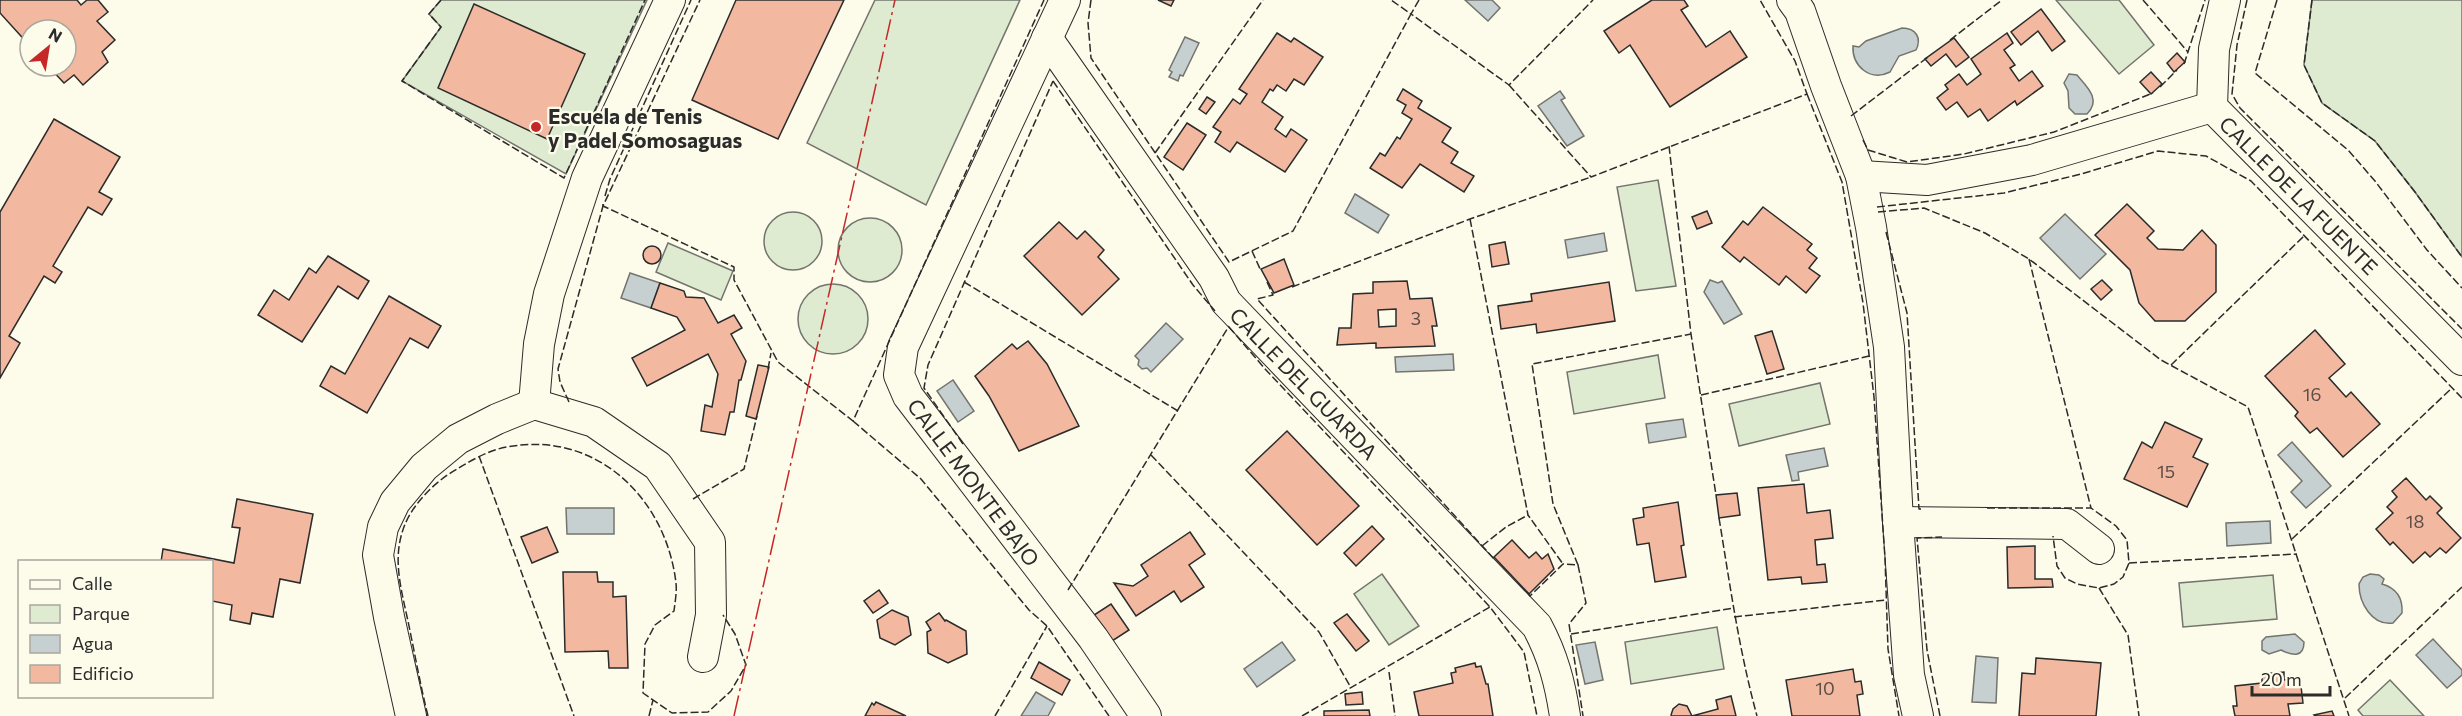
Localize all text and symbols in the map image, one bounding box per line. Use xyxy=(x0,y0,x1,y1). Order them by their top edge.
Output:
north arrow xyxy=(18,18,78,78)
text: N xyxy=(46,23,66,46)
place label: Escuela de Tenis y Padel Somosaguas xyxy=(548,103,743,152)
street label: CALLE DE LA FUENTE xyxy=(2215,111,2383,279)
marker: Escuela de Tenis y Padel Somosaguas xyxy=(529,120,543,134)
street label: CALLE DEL GUARDA xyxy=(1225,302,1383,464)
house number: 3 xyxy=(1411,307,1421,329)
house number: 16 xyxy=(2303,383,2321,405)
street label: CALLE MONTE BAJO xyxy=(903,393,1045,571)
house number: 15 xyxy=(2157,460,2175,482)
house number: 18 xyxy=(2406,510,2424,532)
legend xyxy=(18,560,213,698)
text: Calle xyxy=(72,572,112,594)
text: Parque xyxy=(72,602,130,624)
text: Agua xyxy=(72,632,113,654)
scale bar xyxy=(2252,659,2330,697)
text: Edificio xyxy=(72,662,134,684)
text: 20 m xyxy=(2261,668,2302,690)
house number: 10 xyxy=(1815,677,1835,699)

